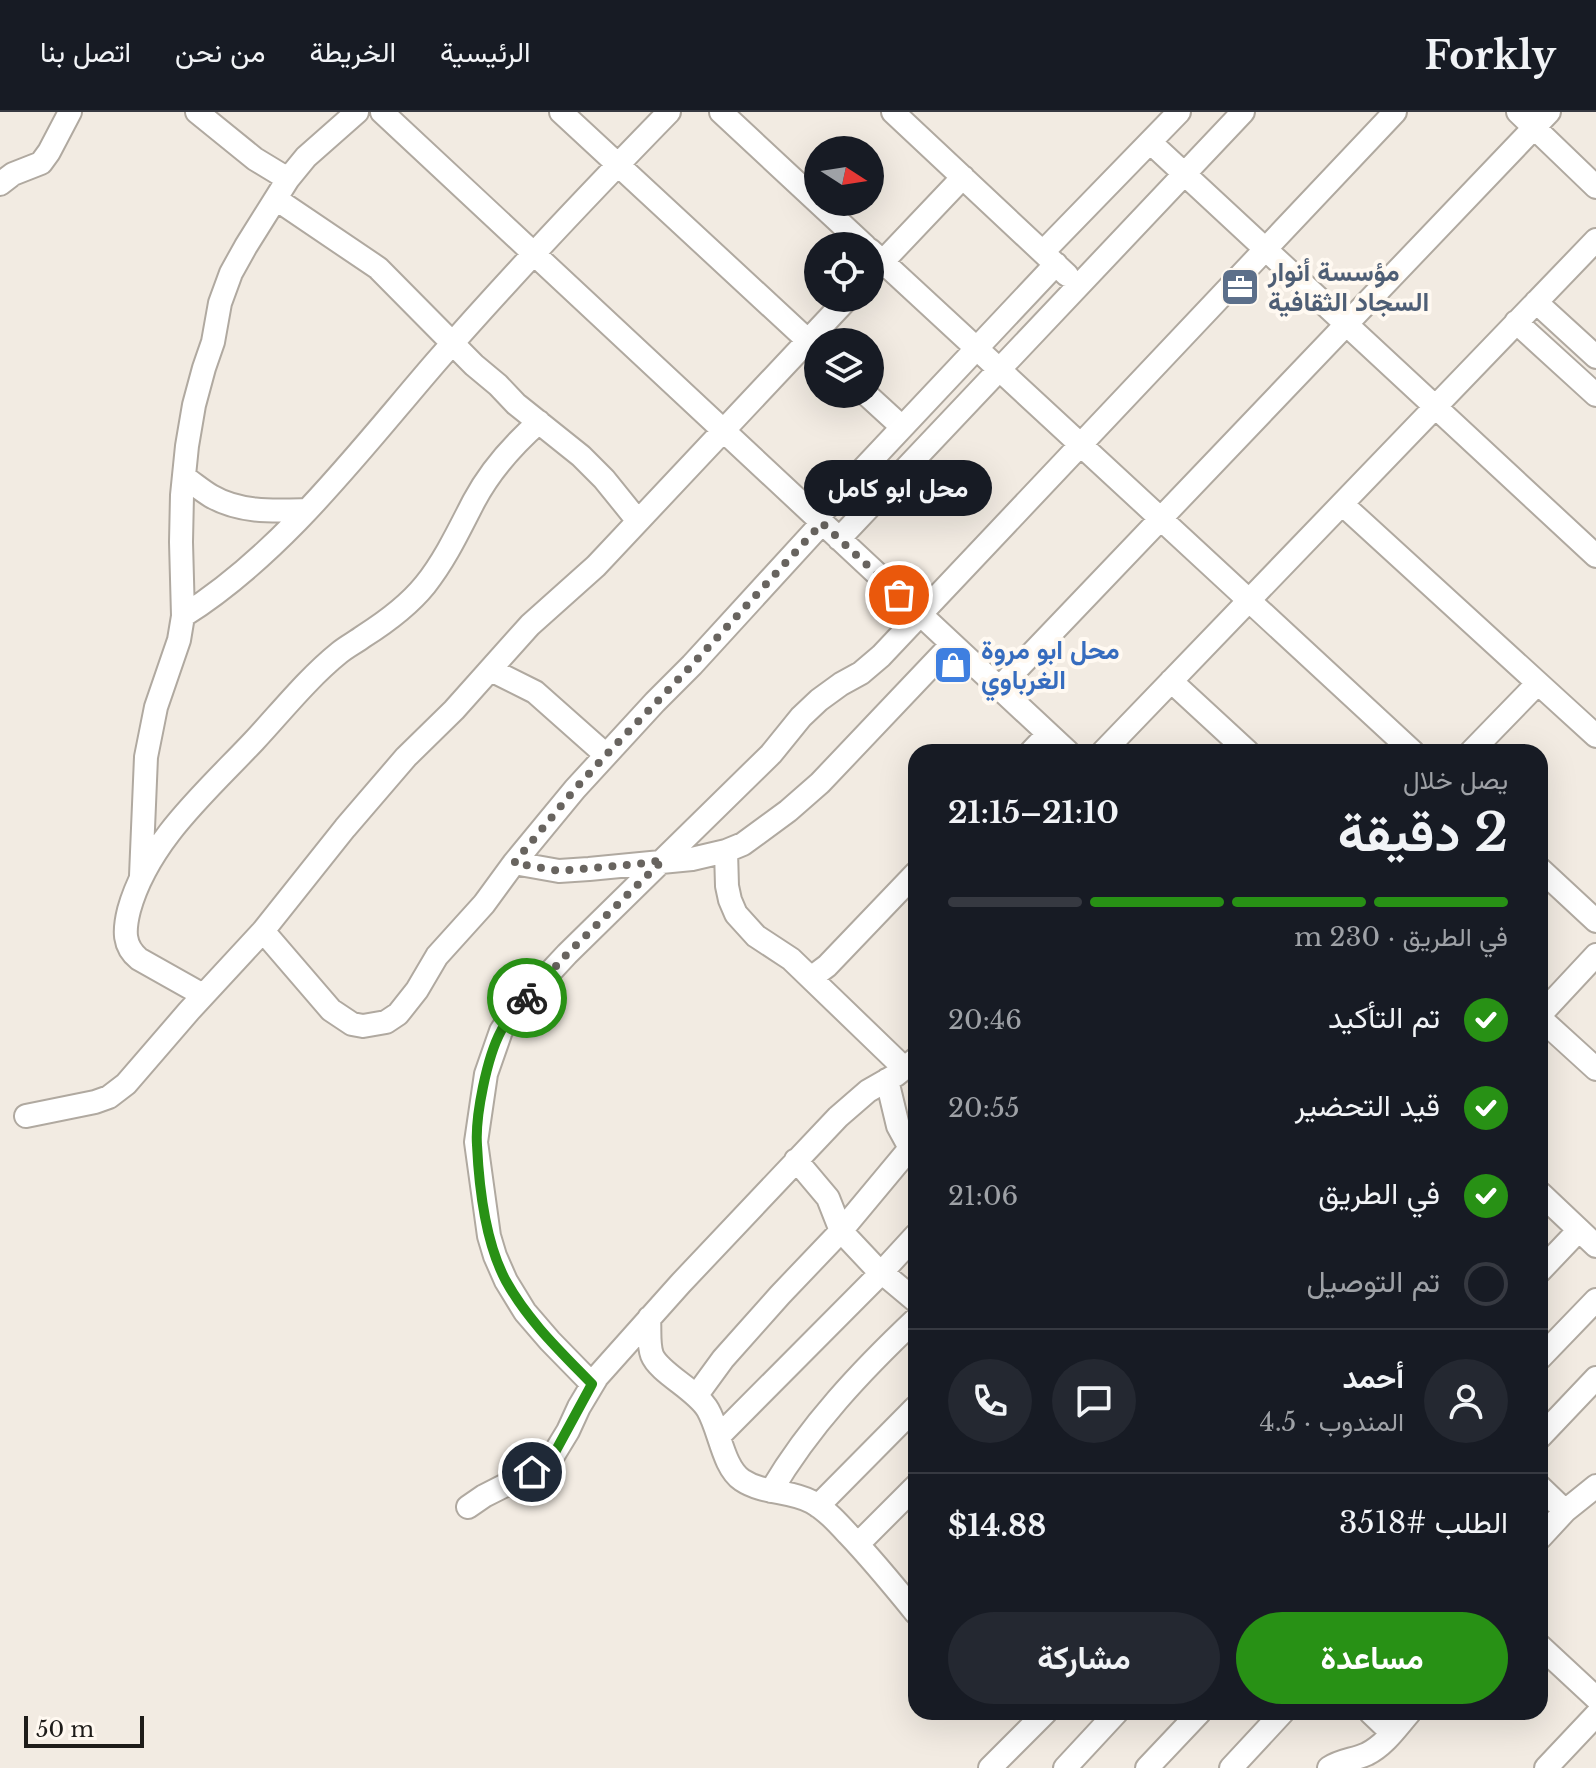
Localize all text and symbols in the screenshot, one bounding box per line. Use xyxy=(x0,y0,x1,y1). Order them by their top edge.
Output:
text: Forkly xyxy=(1425,32,1556,79)
text: اتصل بنا xyxy=(40,35,131,70)
text: من نحن xyxy=(175,35,265,70)
text: الخريطة xyxy=(309,35,396,70)
text: الرئيسية xyxy=(440,35,531,70)
north arrow xyxy=(804,136,884,216)
map controls xyxy=(804,136,884,408)
button: locate xyxy=(804,232,884,312)
place label: مؤسسة أنوار السجاد الثقافية xyxy=(1267,256,1429,318)
office icon: مؤسسة أنوار السجاد الثقافية xyxy=(1219,266,1261,308)
button: layers xyxy=(804,328,884,408)
callout: محل ابو كامل xyxy=(805,459,993,515)
text: محل ابو كامل xyxy=(828,472,968,504)
pin xyxy=(865,561,933,629)
icon: bag xyxy=(877,573,921,617)
place label: محل ابو مروة الغرباوي xyxy=(981,634,1120,702)
shop icon: محل ابو مروة الغرباوي xyxy=(932,644,974,686)
text: يصل خلال xyxy=(1403,764,1508,796)
text: 21:10–21:15 xyxy=(948,794,1119,831)
text: 2 دقيقة xyxy=(1338,801,1508,865)
text: في الطريق · 230 m xyxy=(1294,921,1508,953)
courier xyxy=(487,958,567,1038)
icon: bike xyxy=(505,976,549,1020)
icon: check xyxy=(1464,998,1508,1042)
text: تم التأكيد xyxy=(1328,999,1440,1036)
text: 20:46 xyxy=(948,1004,1022,1036)
icon: check xyxy=(1464,1086,1508,1130)
text: قيد التحضير xyxy=(1295,1087,1440,1124)
text: 20:55 xyxy=(948,1092,1020,1124)
icon: check xyxy=(1464,1174,1508,1218)
text: في الطريق xyxy=(1318,1175,1440,1212)
text: 21:06 xyxy=(948,1180,1018,1212)
text: تم التوصيل xyxy=(1306,1263,1440,1300)
button: phone xyxy=(948,1359,1032,1443)
button: chat xyxy=(1052,1359,1136,1443)
text: أحمد xyxy=(1342,1359,1404,1396)
button: person xyxy=(1424,1359,1508,1443)
text: المندوب · 4.5 xyxy=(1259,1406,1404,1438)
pin xyxy=(498,1438,566,1506)
icon: home xyxy=(510,1450,554,1494)
text: الطلب #3518 xyxy=(1339,1504,1508,1541)
text: $14.88 xyxy=(948,1507,1046,1544)
button: مشاركة xyxy=(948,1612,1220,1704)
button: مساعدة xyxy=(1236,1612,1508,1704)
scale bar xyxy=(24,1712,144,1748)
text: 50 m xyxy=(36,1716,94,1743)

